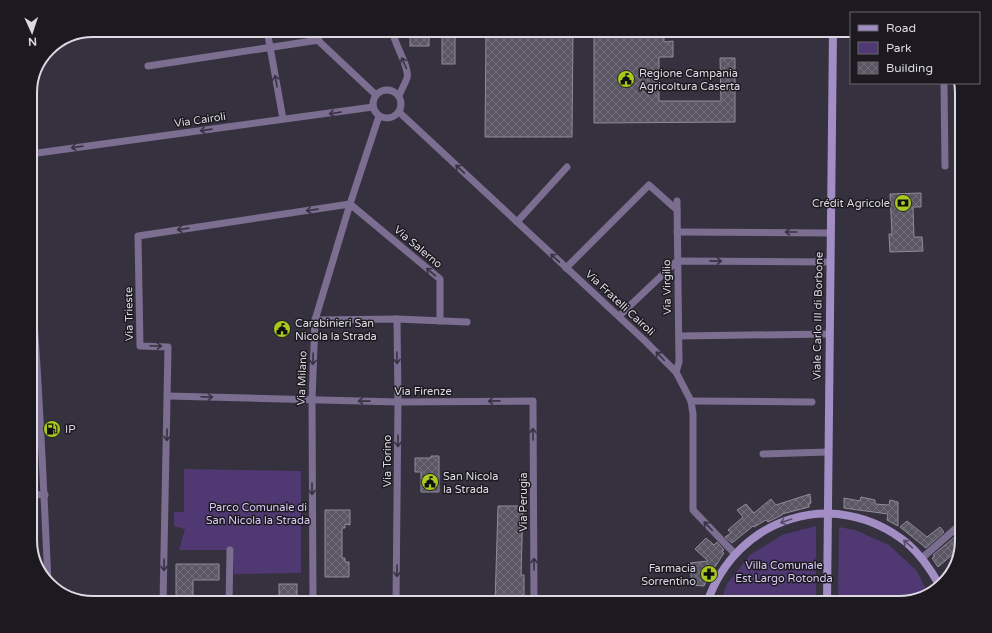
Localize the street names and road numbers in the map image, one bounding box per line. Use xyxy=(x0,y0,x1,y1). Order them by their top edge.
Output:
street label: Via Cairoli xyxy=(173,110,227,130)
street label: Via Salerno xyxy=(391,223,445,271)
street label: Viale Carlo III di Borbone xyxy=(810,252,826,380)
street label: Via Virgilio xyxy=(660,259,674,315)
street label: Via Fratelli Cairoli xyxy=(583,267,657,339)
street label: Via Trieste xyxy=(122,287,136,341)
street label: Via Milano xyxy=(295,350,309,406)
street label: Via Firenze xyxy=(394,385,452,398)
street label: Via Torino xyxy=(381,435,394,487)
street label: Via Perugia xyxy=(517,472,530,532)

